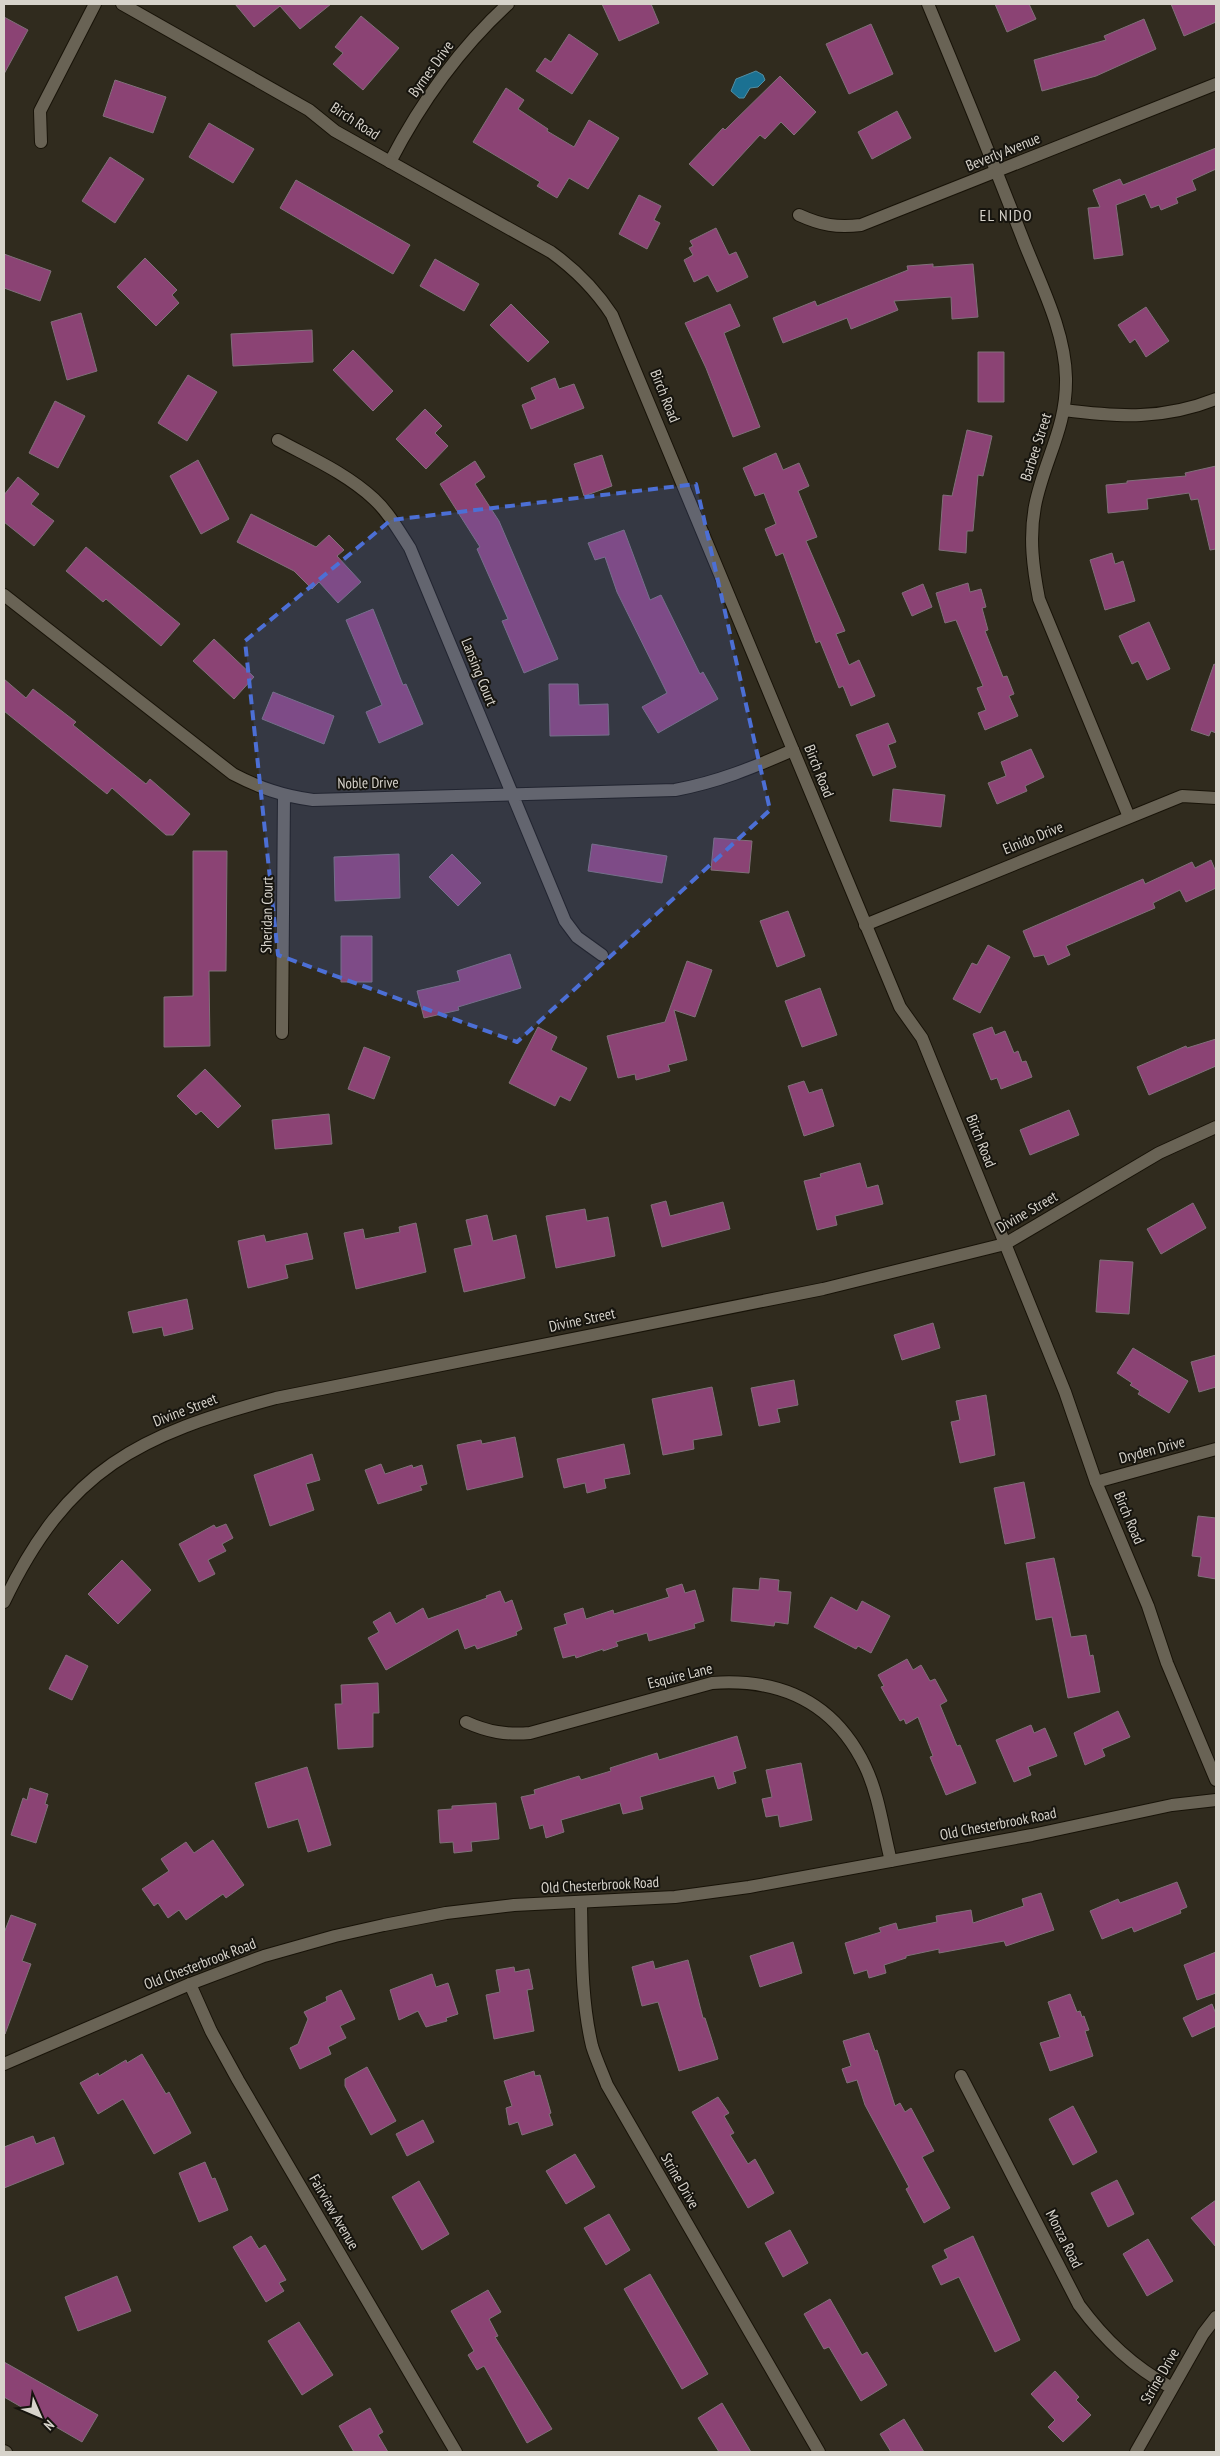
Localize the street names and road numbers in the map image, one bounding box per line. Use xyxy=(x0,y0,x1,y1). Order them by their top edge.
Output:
street label: Byrnes Drive xyxy=(404,37,457,101)
street label: Birch Road xyxy=(327,98,384,144)
street label: Beverly Avenue xyxy=(963,128,1043,175)
street label: Birch Road xyxy=(646,367,685,425)
street label: Barbee Street xyxy=(1016,411,1055,483)
street label: Lansing Court xyxy=(457,635,502,708)
street label: Birch Road xyxy=(800,742,839,800)
street label: Noble Drive xyxy=(337,772,399,793)
street label: Elnido Drive xyxy=(1000,817,1066,858)
street label: Sheridan Court xyxy=(256,876,277,954)
street label: Birch Road xyxy=(962,1112,1001,1170)
street label: Divine Street xyxy=(993,1187,1061,1237)
street label: Divine Street xyxy=(547,1303,617,1336)
street label: Divine Street xyxy=(150,1389,220,1430)
street label: Dryden Drive xyxy=(1117,1432,1187,1467)
street label: Birch Road xyxy=(1110,1489,1149,1547)
street label: Esquire Lane xyxy=(646,1658,714,1693)
street label: Old Chesterbrook Road xyxy=(938,1803,1058,1844)
street label: Old Chesterbrook Road xyxy=(540,1872,660,1897)
street label: Old Chesterbrook Road xyxy=(141,1933,258,1994)
street label: Strine Drive xyxy=(657,2150,704,2212)
street label: Fairview Avenue xyxy=(305,2171,364,2253)
street label: Monza Road xyxy=(1042,2206,1087,2271)
street label: Strine Drive xyxy=(1136,2345,1183,2407)

